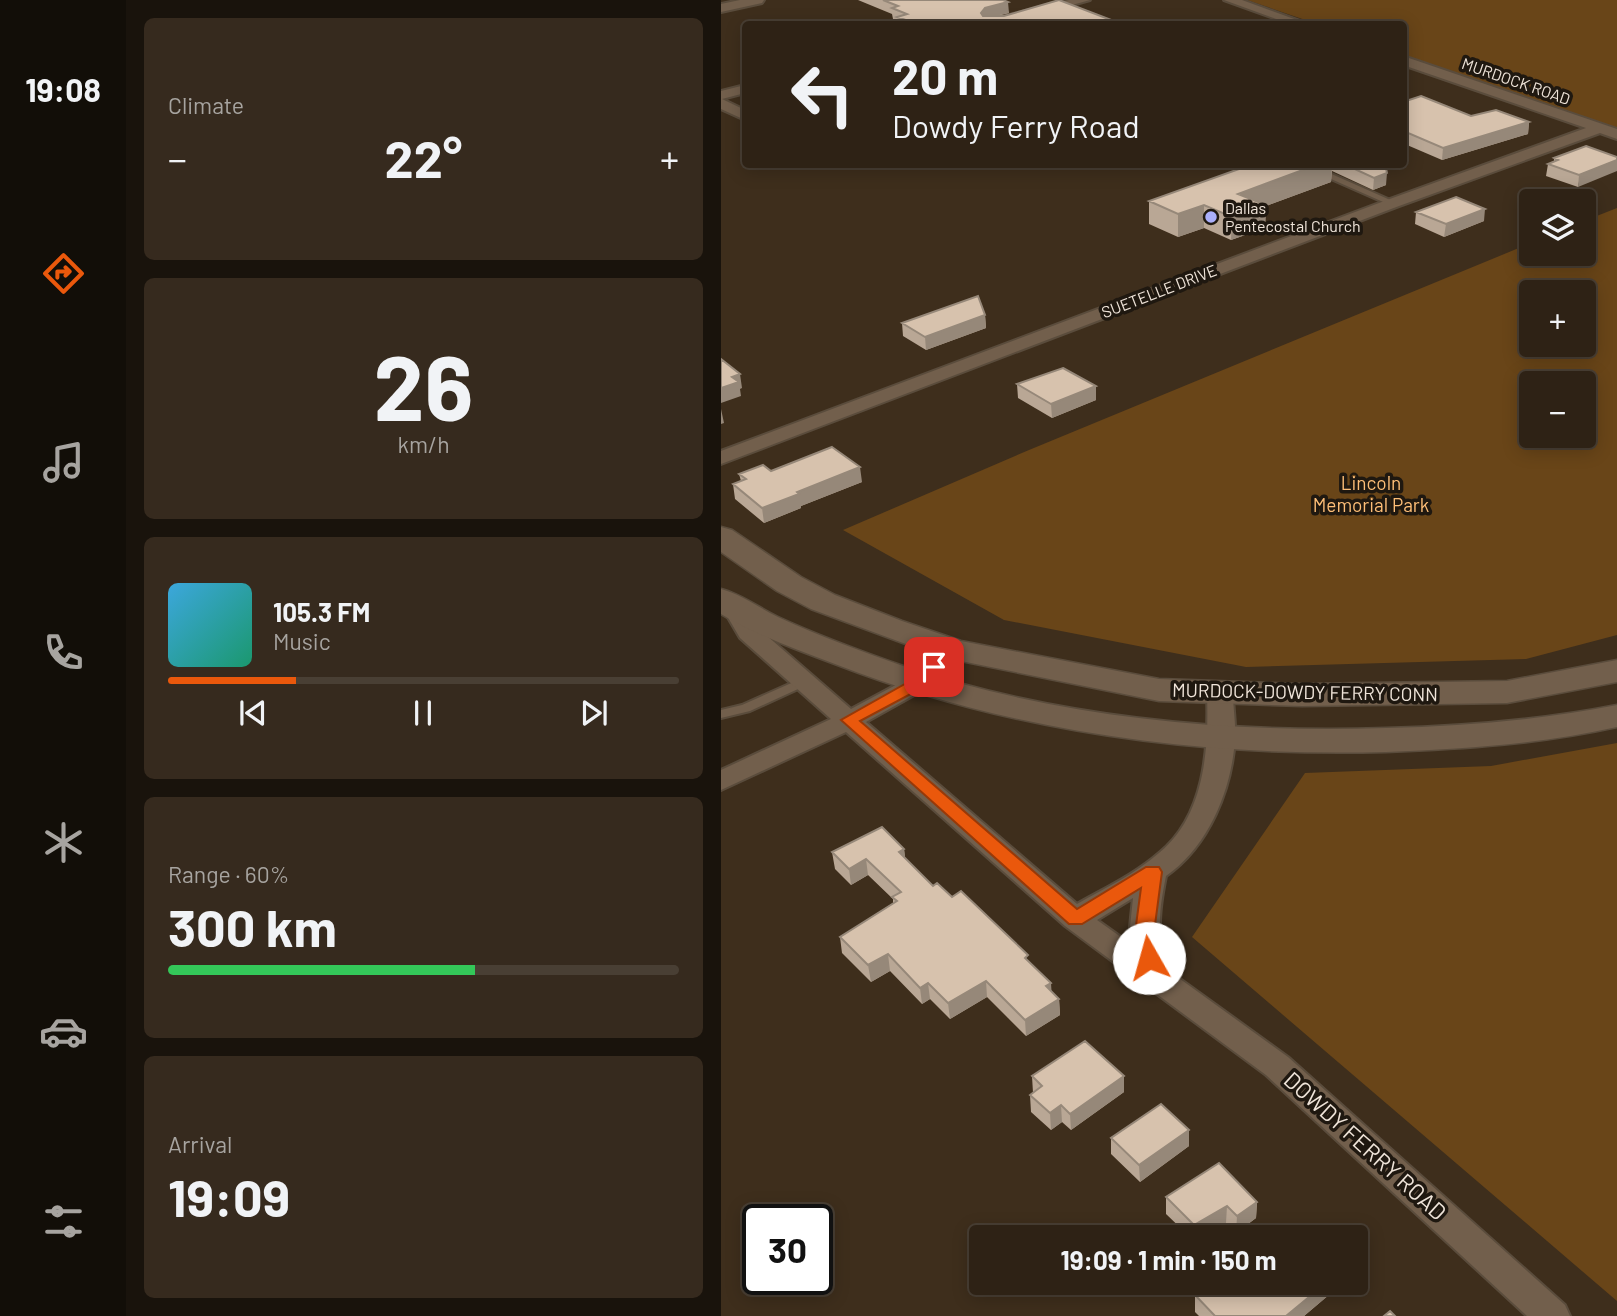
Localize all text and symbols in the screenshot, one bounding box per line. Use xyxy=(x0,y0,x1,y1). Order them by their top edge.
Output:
text: 20 m xyxy=(892,46,998,105)
icon: left xyxy=(777,49,868,140)
street label: MURDOCK ROAD xyxy=(1459,53,1573,108)
text: 19:08 xyxy=(25,70,101,108)
text: Climate xyxy=(168,91,244,119)
text: Dowdy Ferry Road xyxy=(892,106,1140,144)
text: 22° xyxy=(385,126,462,188)
text: − xyxy=(168,135,187,181)
text: + xyxy=(660,135,679,181)
map controls xyxy=(1519,189,1596,448)
button: layers xyxy=(1519,189,1596,266)
place label: Dallas Pentecostal Church xyxy=(1225,198,1361,235)
marker: Dallas Pentecostal Church xyxy=(1203,209,1219,225)
icon: directions xyxy=(39,249,88,298)
street label: SUETELLE DRIVE xyxy=(1098,260,1219,321)
button: + xyxy=(1519,280,1596,357)
text: 26 xyxy=(374,330,473,439)
button: − xyxy=(1519,371,1596,448)
text: km/h xyxy=(397,430,450,458)
icon: music xyxy=(39,438,88,487)
park label: Lincoln Memorial Park xyxy=(1313,471,1429,516)
text: 105.3 FM xyxy=(273,596,370,627)
text: Music xyxy=(273,627,331,655)
icon: phone xyxy=(39,628,88,677)
pin xyxy=(904,637,964,697)
icon: arrive xyxy=(915,648,953,686)
street label: MURDOCK-DOWDY FERRY CONN xyxy=(1172,678,1438,705)
icon: previous xyxy=(234,694,272,732)
icon: pause xyxy=(404,694,442,732)
icon: next xyxy=(575,694,613,732)
icon: climate xyxy=(39,818,88,867)
text: Range · 60% xyxy=(168,860,289,888)
text: 300 km xyxy=(168,895,337,957)
position arrow xyxy=(1112,921,1186,995)
icon: car xyxy=(39,1007,88,1056)
street label: DOWDY FERRY ROAD xyxy=(1279,1065,1453,1225)
text: Arrival xyxy=(168,1130,232,1158)
text: 19:09 xyxy=(168,1165,290,1227)
icon: filters xyxy=(39,1197,88,1246)
speed limit sign: 30 xyxy=(742,1204,833,1295)
text: 19:09 · 1 min · 150 m xyxy=(1060,1244,1277,1275)

